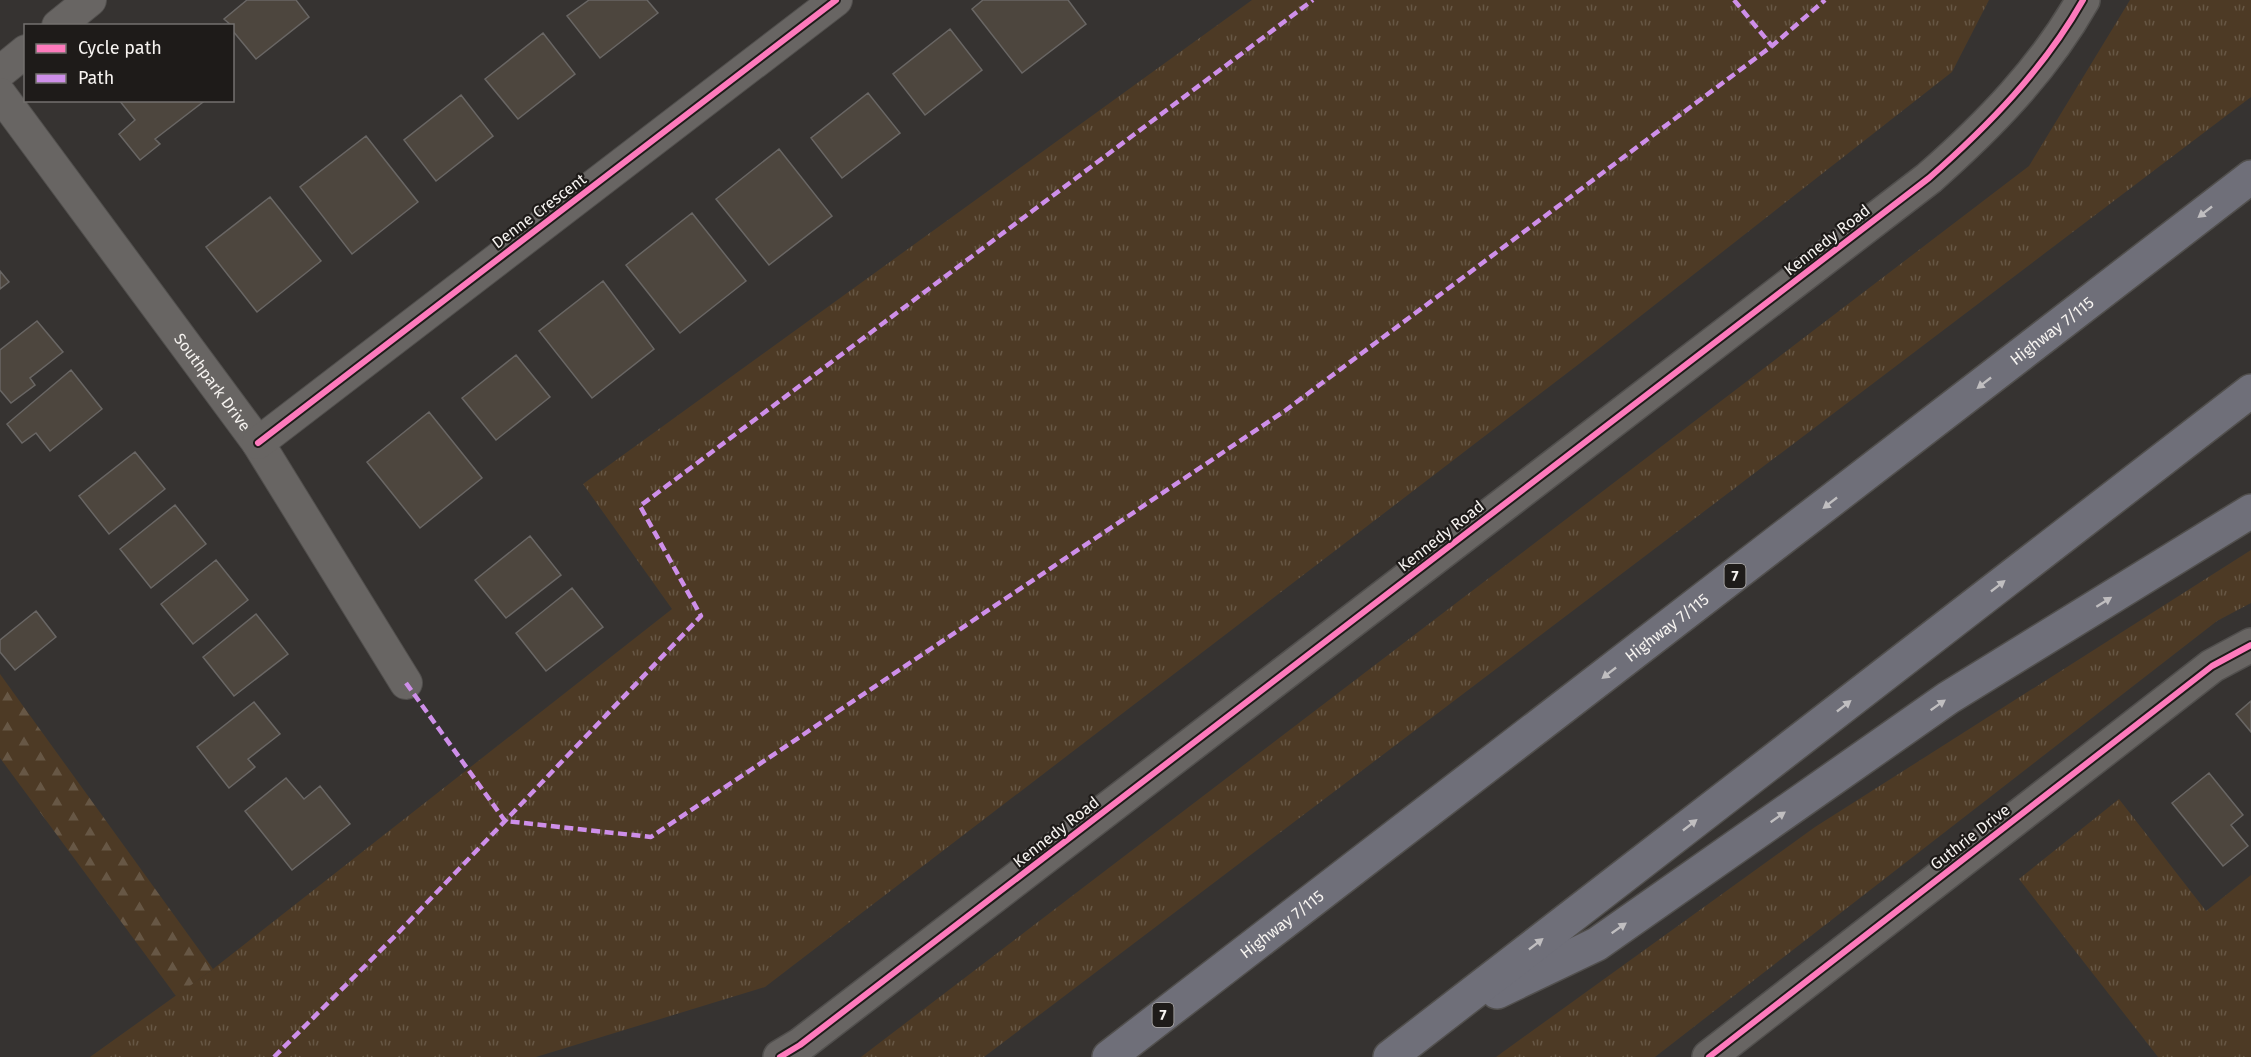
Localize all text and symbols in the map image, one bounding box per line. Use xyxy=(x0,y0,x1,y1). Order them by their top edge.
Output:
legend xyxy=(24,24,234,102)
text: Cycle path xyxy=(78,37,162,59)
text: Path xyxy=(78,67,114,89)
street label: Denne Crescent xyxy=(488,169,590,252)
street label: Kennedy Road xyxy=(1780,201,1874,279)
one-way arrow xyxy=(2197,206,2212,218)
street label: Highway 7/115 xyxy=(2006,292,2097,369)
street label: Southpark Drive xyxy=(170,329,255,435)
one-way arrow xyxy=(1976,377,1992,390)
one-way arrow xyxy=(1822,496,1838,509)
street label: Kennedy Road xyxy=(1394,497,1488,575)
road number: 7 xyxy=(1724,564,1746,588)
one-way arrow xyxy=(1991,581,2006,593)
street label: Highway 7/115 xyxy=(1621,589,1712,665)
one-way arrow xyxy=(2096,597,2112,608)
one-way arrow xyxy=(1602,667,1617,679)
one-way arrow xyxy=(1836,699,1852,712)
one-way arrow xyxy=(1930,699,1946,711)
street label: Kennedy Road xyxy=(1009,793,1103,871)
street label: Guthrie Drive xyxy=(1926,800,2014,874)
one-way arrow xyxy=(1770,811,1786,823)
one-way arrow xyxy=(1682,818,1698,831)
street label: Highway 7/115 xyxy=(1236,886,1327,962)
one-way arrow xyxy=(1610,922,1626,934)
one-way arrow xyxy=(1528,939,1543,951)
road number: 7 xyxy=(1152,1003,1174,1027)

